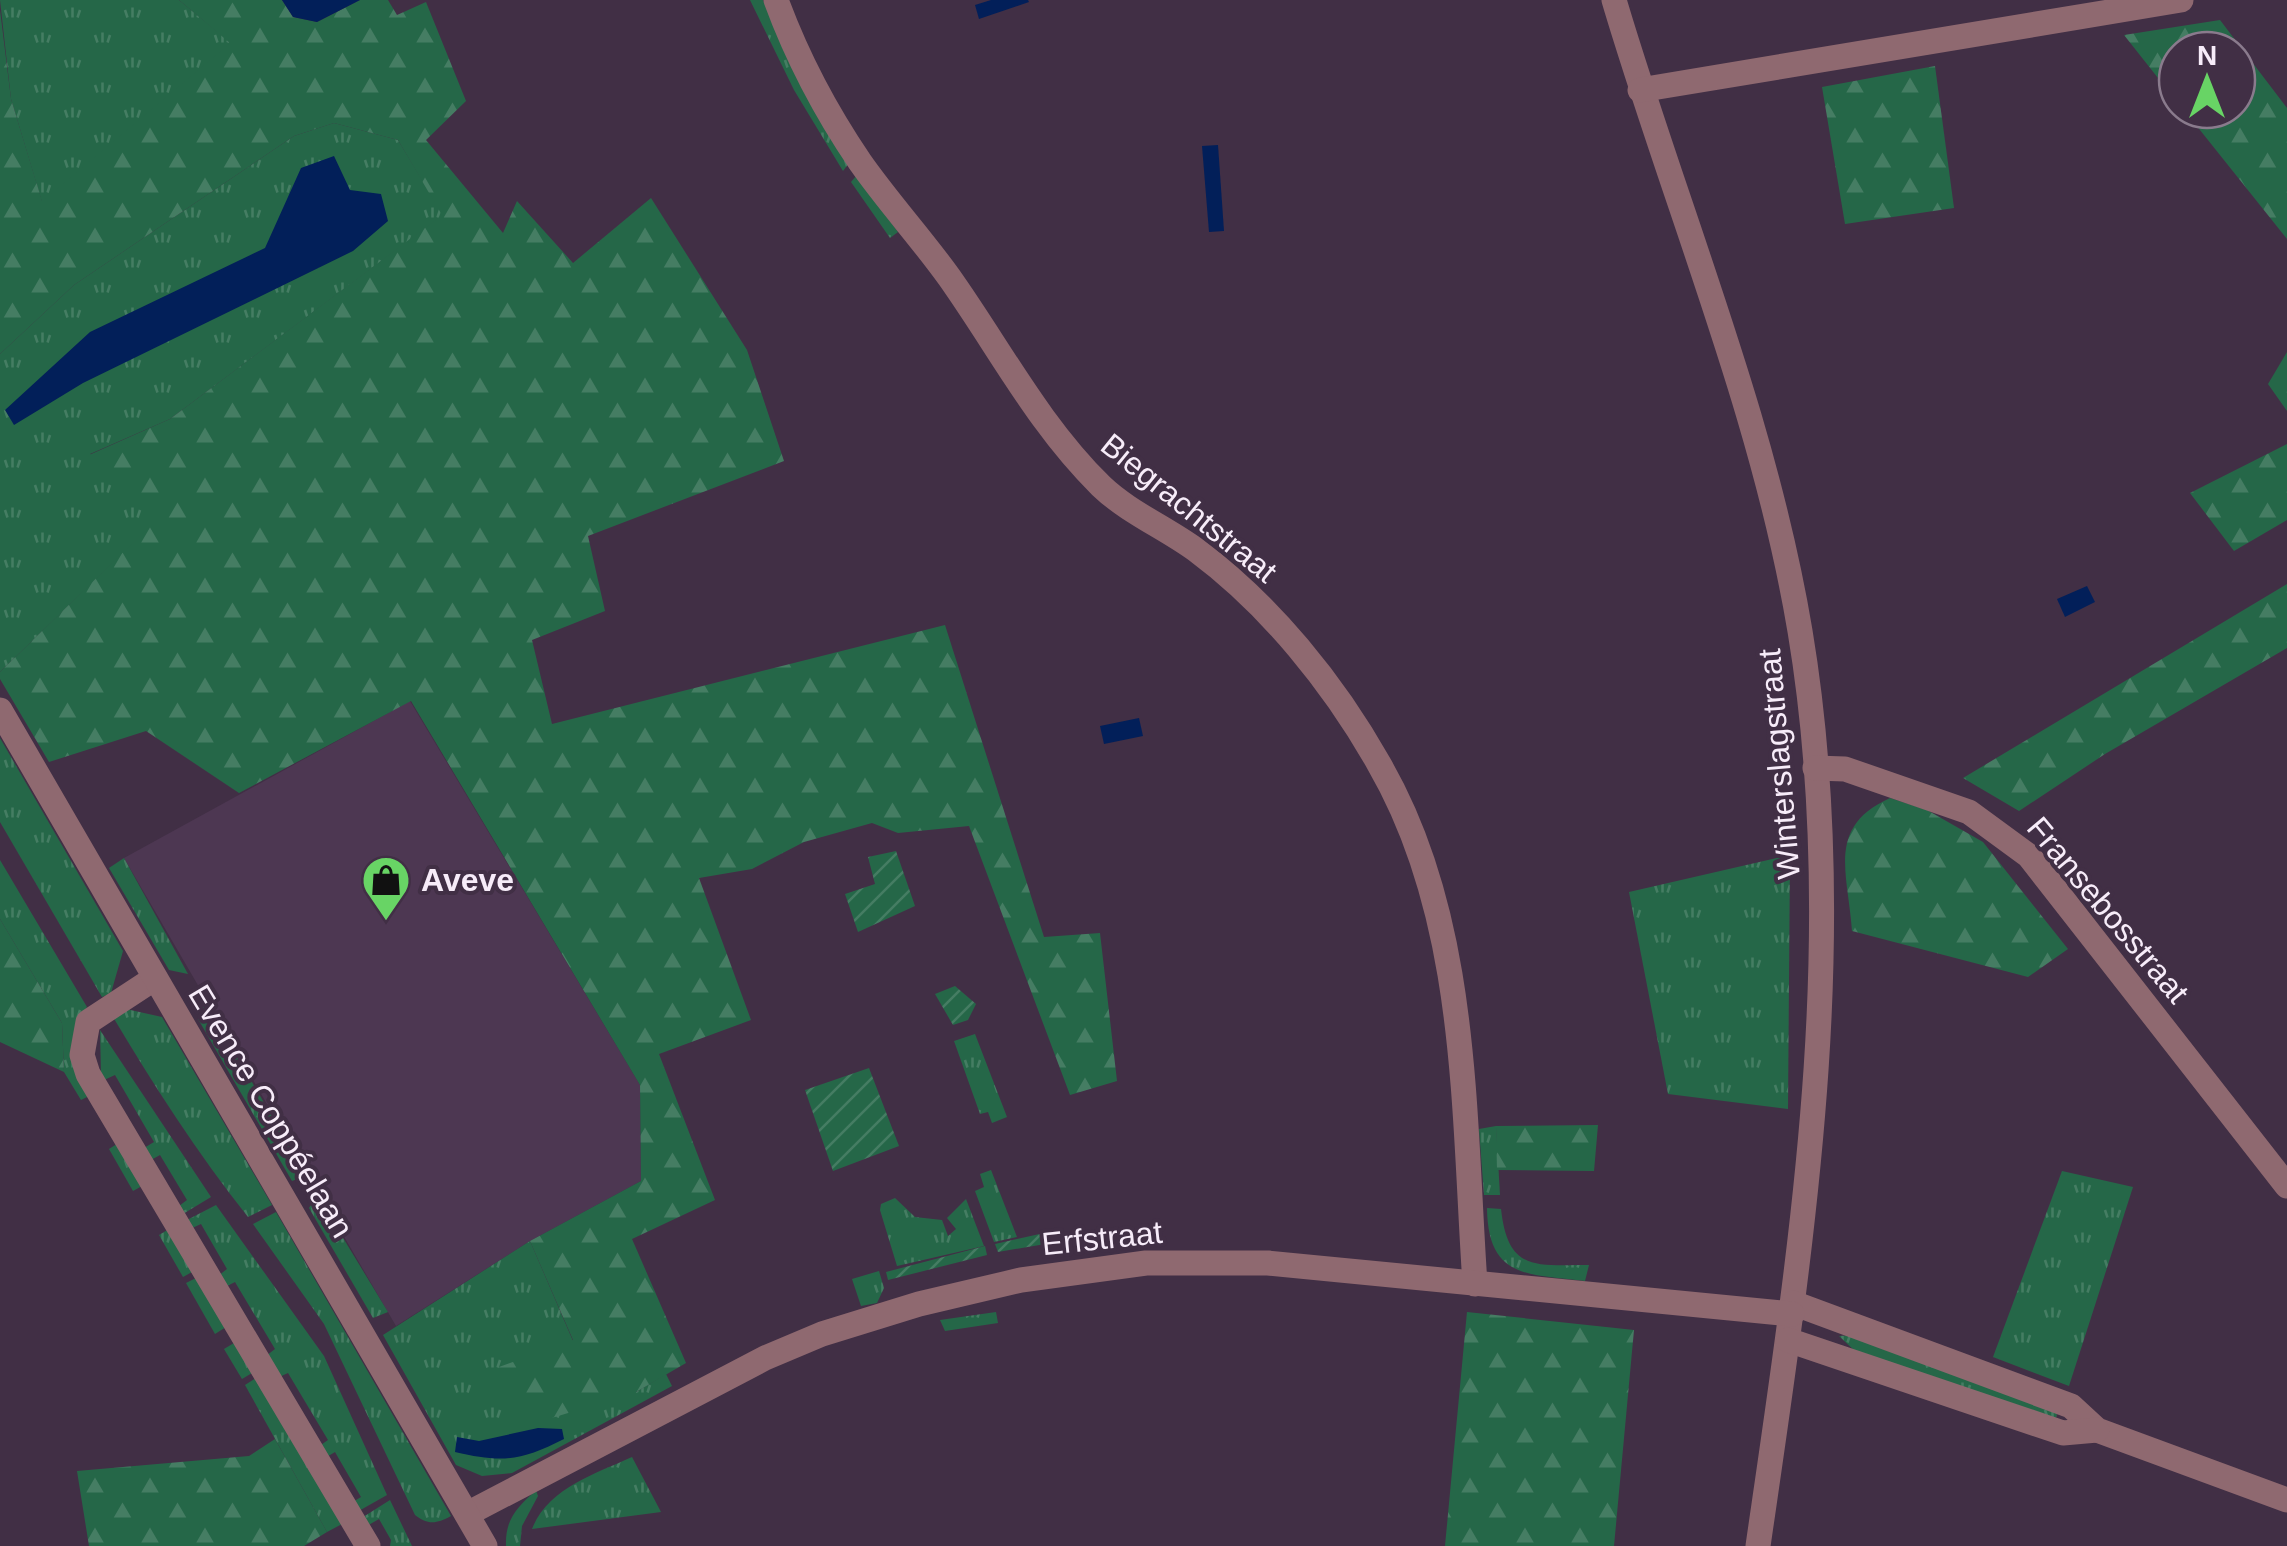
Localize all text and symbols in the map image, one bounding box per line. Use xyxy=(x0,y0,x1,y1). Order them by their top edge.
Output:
north arrow xyxy=(2157,30,2257,130)
text: N xyxy=(2197,40,2217,71)
street label: Biegrachtstraat xyxy=(1094,426,1284,590)
street label: Winterslagstraat xyxy=(1751,647,1807,881)
street label: Fransebosstraat xyxy=(2020,810,2196,1010)
shop icon: Aveve xyxy=(360,854,412,922)
place label: Aveve xyxy=(421,862,514,898)
street label: Evence Coppéelaan xyxy=(181,978,361,1244)
street label: Erfstraat xyxy=(1040,1214,1164,1262)

